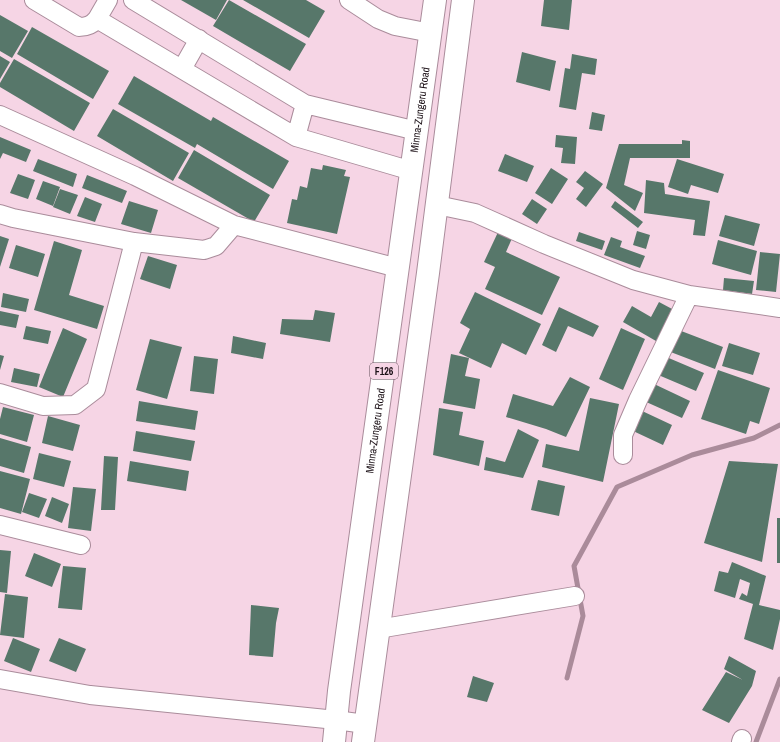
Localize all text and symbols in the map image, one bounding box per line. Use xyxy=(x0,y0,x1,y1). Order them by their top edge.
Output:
street label: Minna-Zungeru Road xyxy=(407,66,433,153)
road number: F126 xyxy=(370,363,398,379)
street label: Minna-Zungeru Road xyxy=(362,387,388,474)

